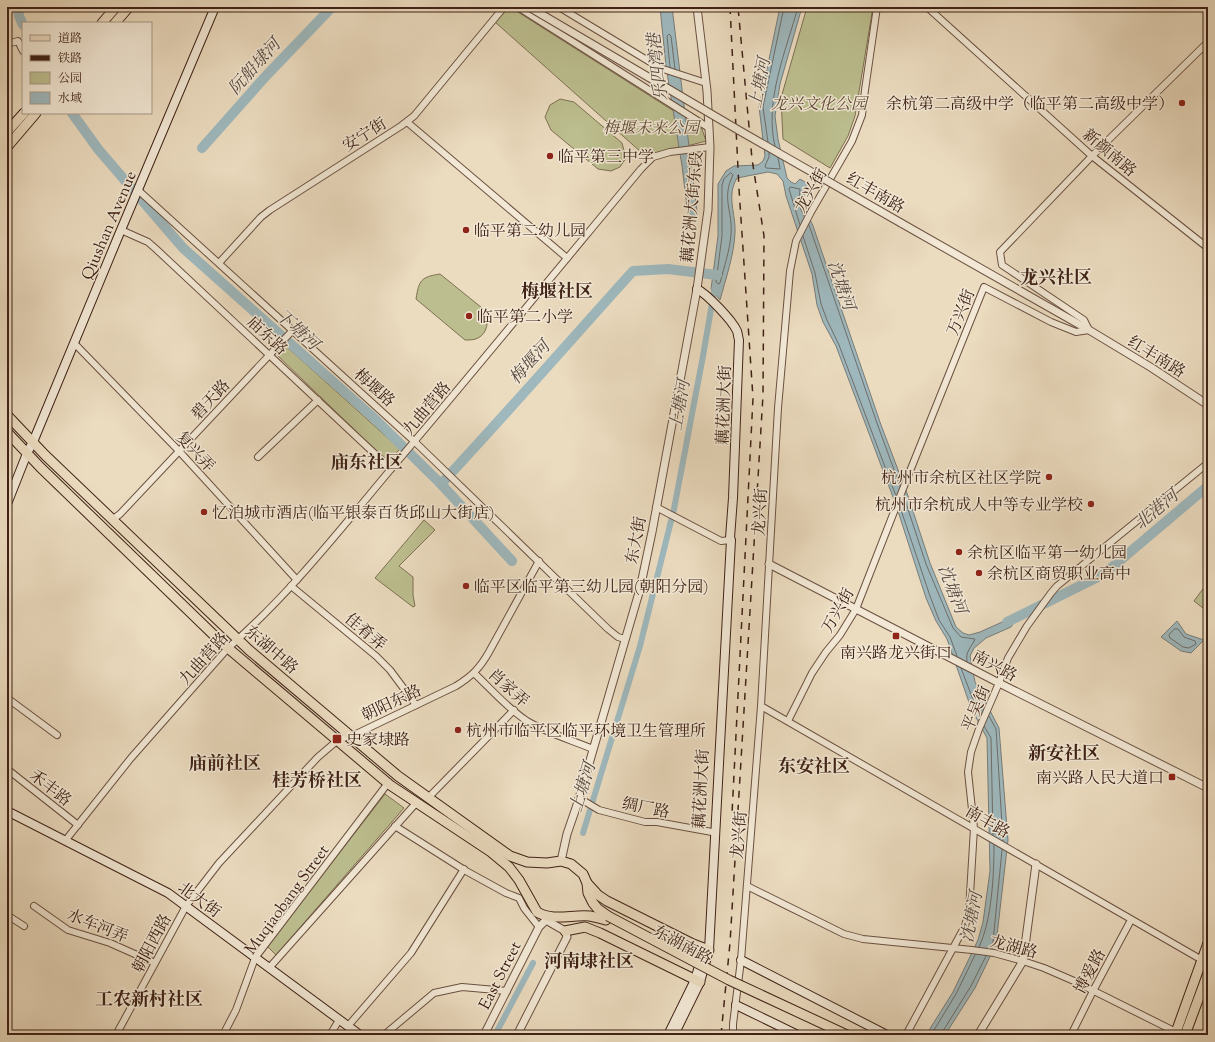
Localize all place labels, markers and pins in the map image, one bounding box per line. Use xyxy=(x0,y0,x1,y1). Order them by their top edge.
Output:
place label: 余杭第二高级中学（临平第二高级中学） xyxy=(886,94,1174,117)
marker: 余杭第二高级中学（临平第二高级中学） xyxy=(1177,98,1187,108)
place label: 临平第三中学 xyxy=(558,147,654,170)
marker: 临平第三中学 xyxy=(545,151,555,161)
place label: 临平第二幼儿园 xyxy=(474,221,586,244)
marker: 临平第二幼儿园 xyxy=(461,225,471,235)
place label: 临平第二小学 xyxy=(477,307,573,330)
marker: 临平第二小学 xyxy=(464,311,474,321)
place label: 杭州市余杭区社区学院 xyxy=(881,468,1041,491)
marker: 杭州市余杭区社区学院 xyxy=(1044,472,1054,482)
place label: 杭州市余杭成人中等专业学校 xyxy=(875,495,1083,518)
marker: 杭州市余杭成人中等专业学校 xyxy=(1086,499,1096,509)
place label: 忆泊城市酒店(临平银泰百货邱山大街店) xyxy=(212,503,494,526)
marker: 忆泊城市酒店(临平银泰百货邱山大街店) xyxy=(199,507,209,517)
place label: 余杭区临平第一幼儿园 xyxy=(967,543,1127,566)
marker: 余杭区临平第一幼儿园 xyxy=(954,547,964,557)
place label: 余杭区商贸职业高中 xyxy=(987,564,1131,587)
marker: 余杭区商贸职业高中 xyxy=(974,568,984,578)
place label: 临平区临平第三幼儿园(朝阳分园) xyxy=(474,577,708,600)
marker: 临平区临平第三幼儿园(朝阳分园) xyxy=(461,581,471,591)
marker: 南兴路龙兴街口 xyxy=(891,631,901,641)
place label: 南兴路龙兴街口 xyxy=(840,643,952,666)
place label: 杭州市临平区临平环境卫生管理所 xyxy=(466,721,706,744)
marker: 杭州市临平区临平环境卫生管理所 xyxy=(453,725,463,735)
place label: 史家埭路 xyxy=(346,730,410,753)
marker: 史家埭路 xyxy=(331,733,343,745)
place label: 南兴路人民大道口 xyxy=(1036,768,1164,791)
marker: 南兴路人民大道口 xyxy=(1167,772,1177,782)

